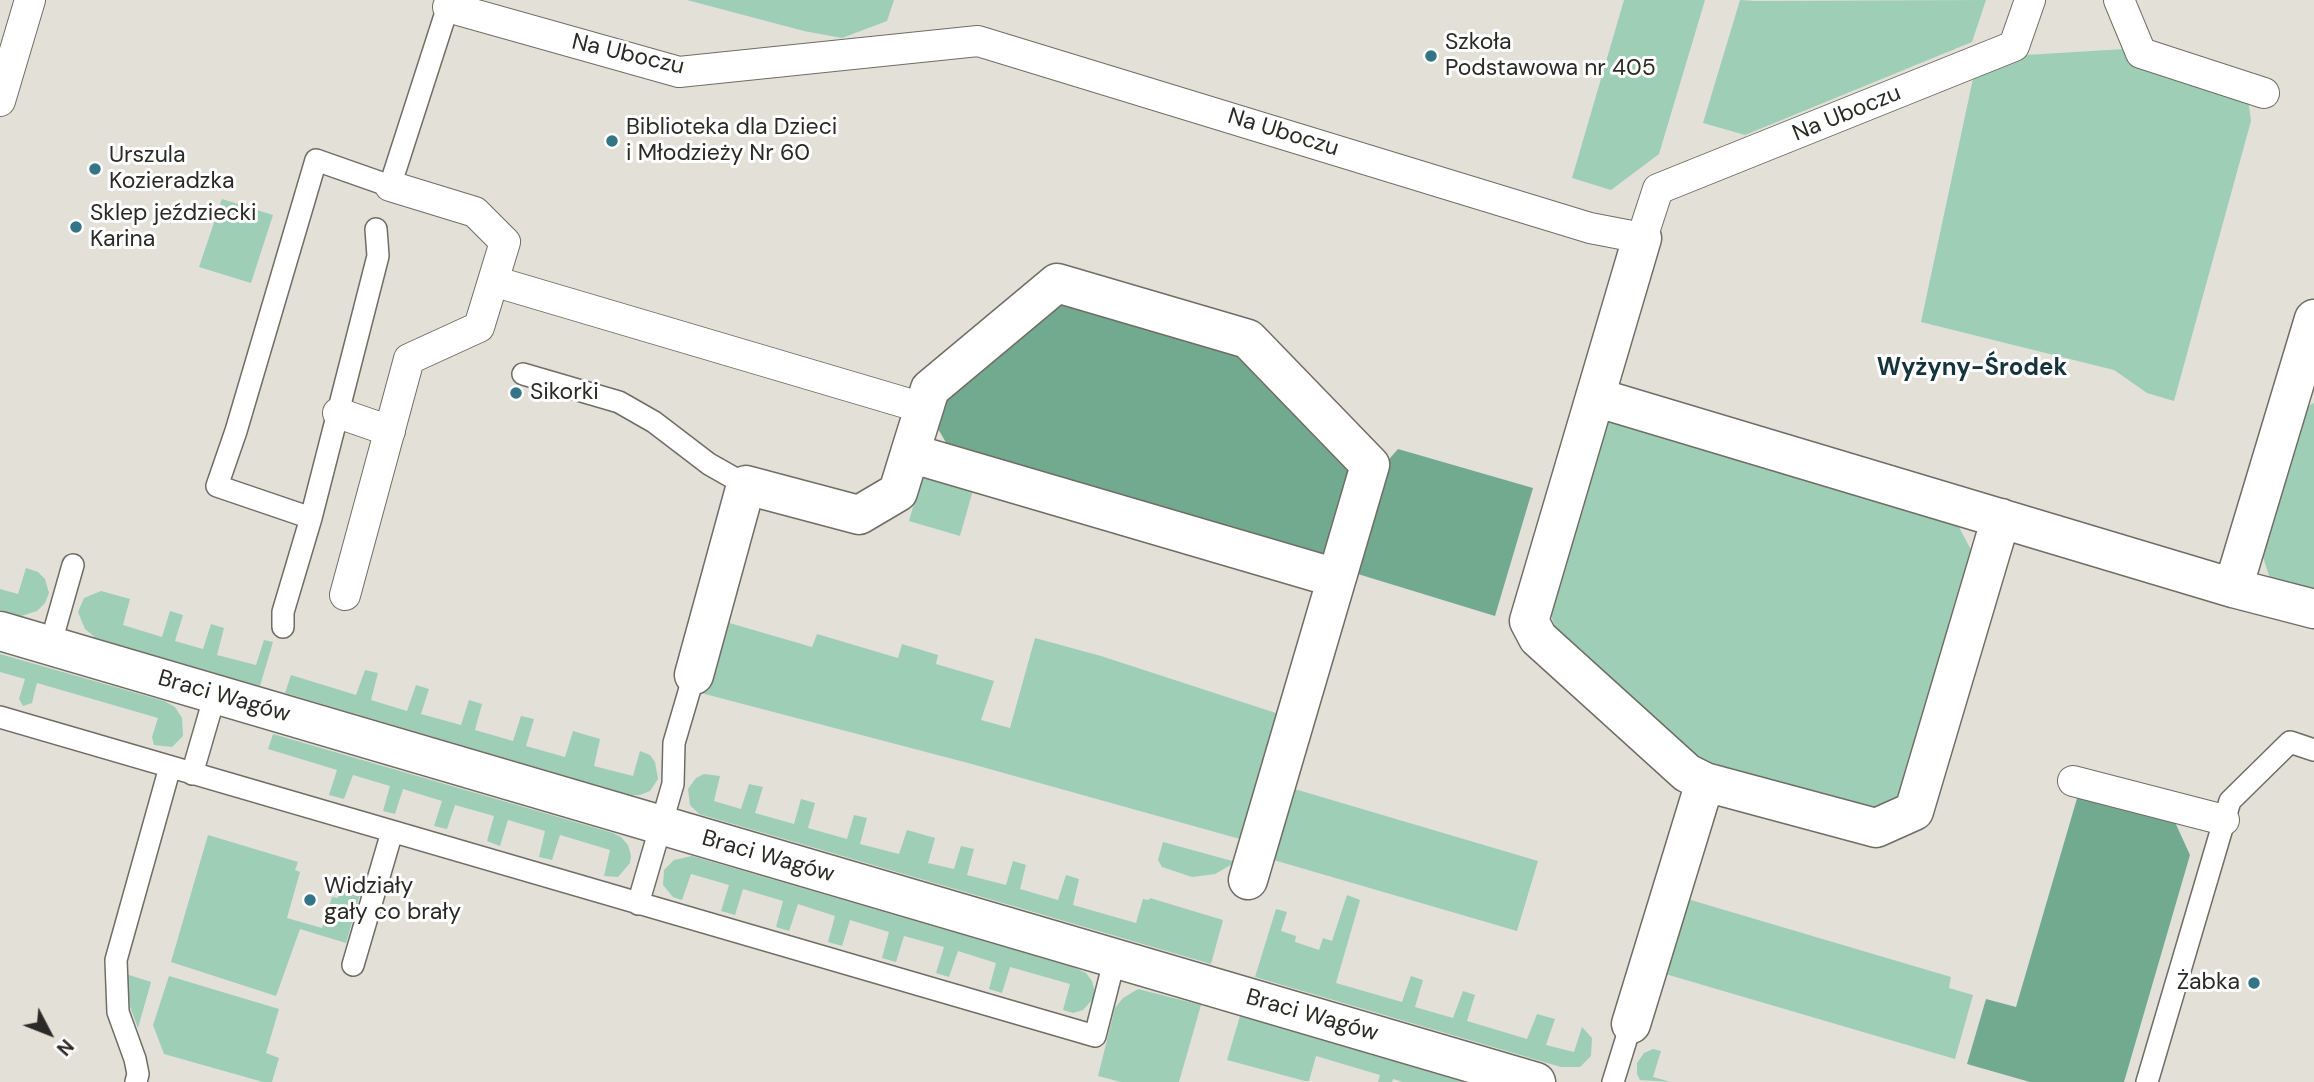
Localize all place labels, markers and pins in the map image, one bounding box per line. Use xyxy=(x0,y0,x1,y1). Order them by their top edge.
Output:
place label: Szkoła Podstawowa nr 405 xyxy=(1445,29,1656,83)
marker: Szkoła Podstawowa nr 405 xyxy=(1423,48,1439,64)
place label: Biblioteka dla Dzieci i Młodzieży Nr 60 xyxy=(626,114,837,168)
marker: Biblioteka dla Dzieci i Młodzieży Nr 60 xyxy=(604,133,620,149)
place label: Urszula Kozieradzka xyxy=(109,142,234,196)
marker: Urszula Kozieradzka xyxy=(87,161,103,177)
place label: Sklep jeździecki Karina xyxy=(90,200,257,254)
marker: Sklep jeździecki Karina xyxy=(68,219,84,235)
place label: Sikorki xyxy=(530,379,599,407)
marker: Sikorki xyxy=(508,385,524,401)
place label: Widziały gały co brały xyxy=(324,873,461,927)
marker: Widziały gały co brały xyxy=(302,892,318,908)
place label: Żabka xyxy=(2177,969,2240,997)
marker: Żabka xyxy=(2246,975,2262,991)

